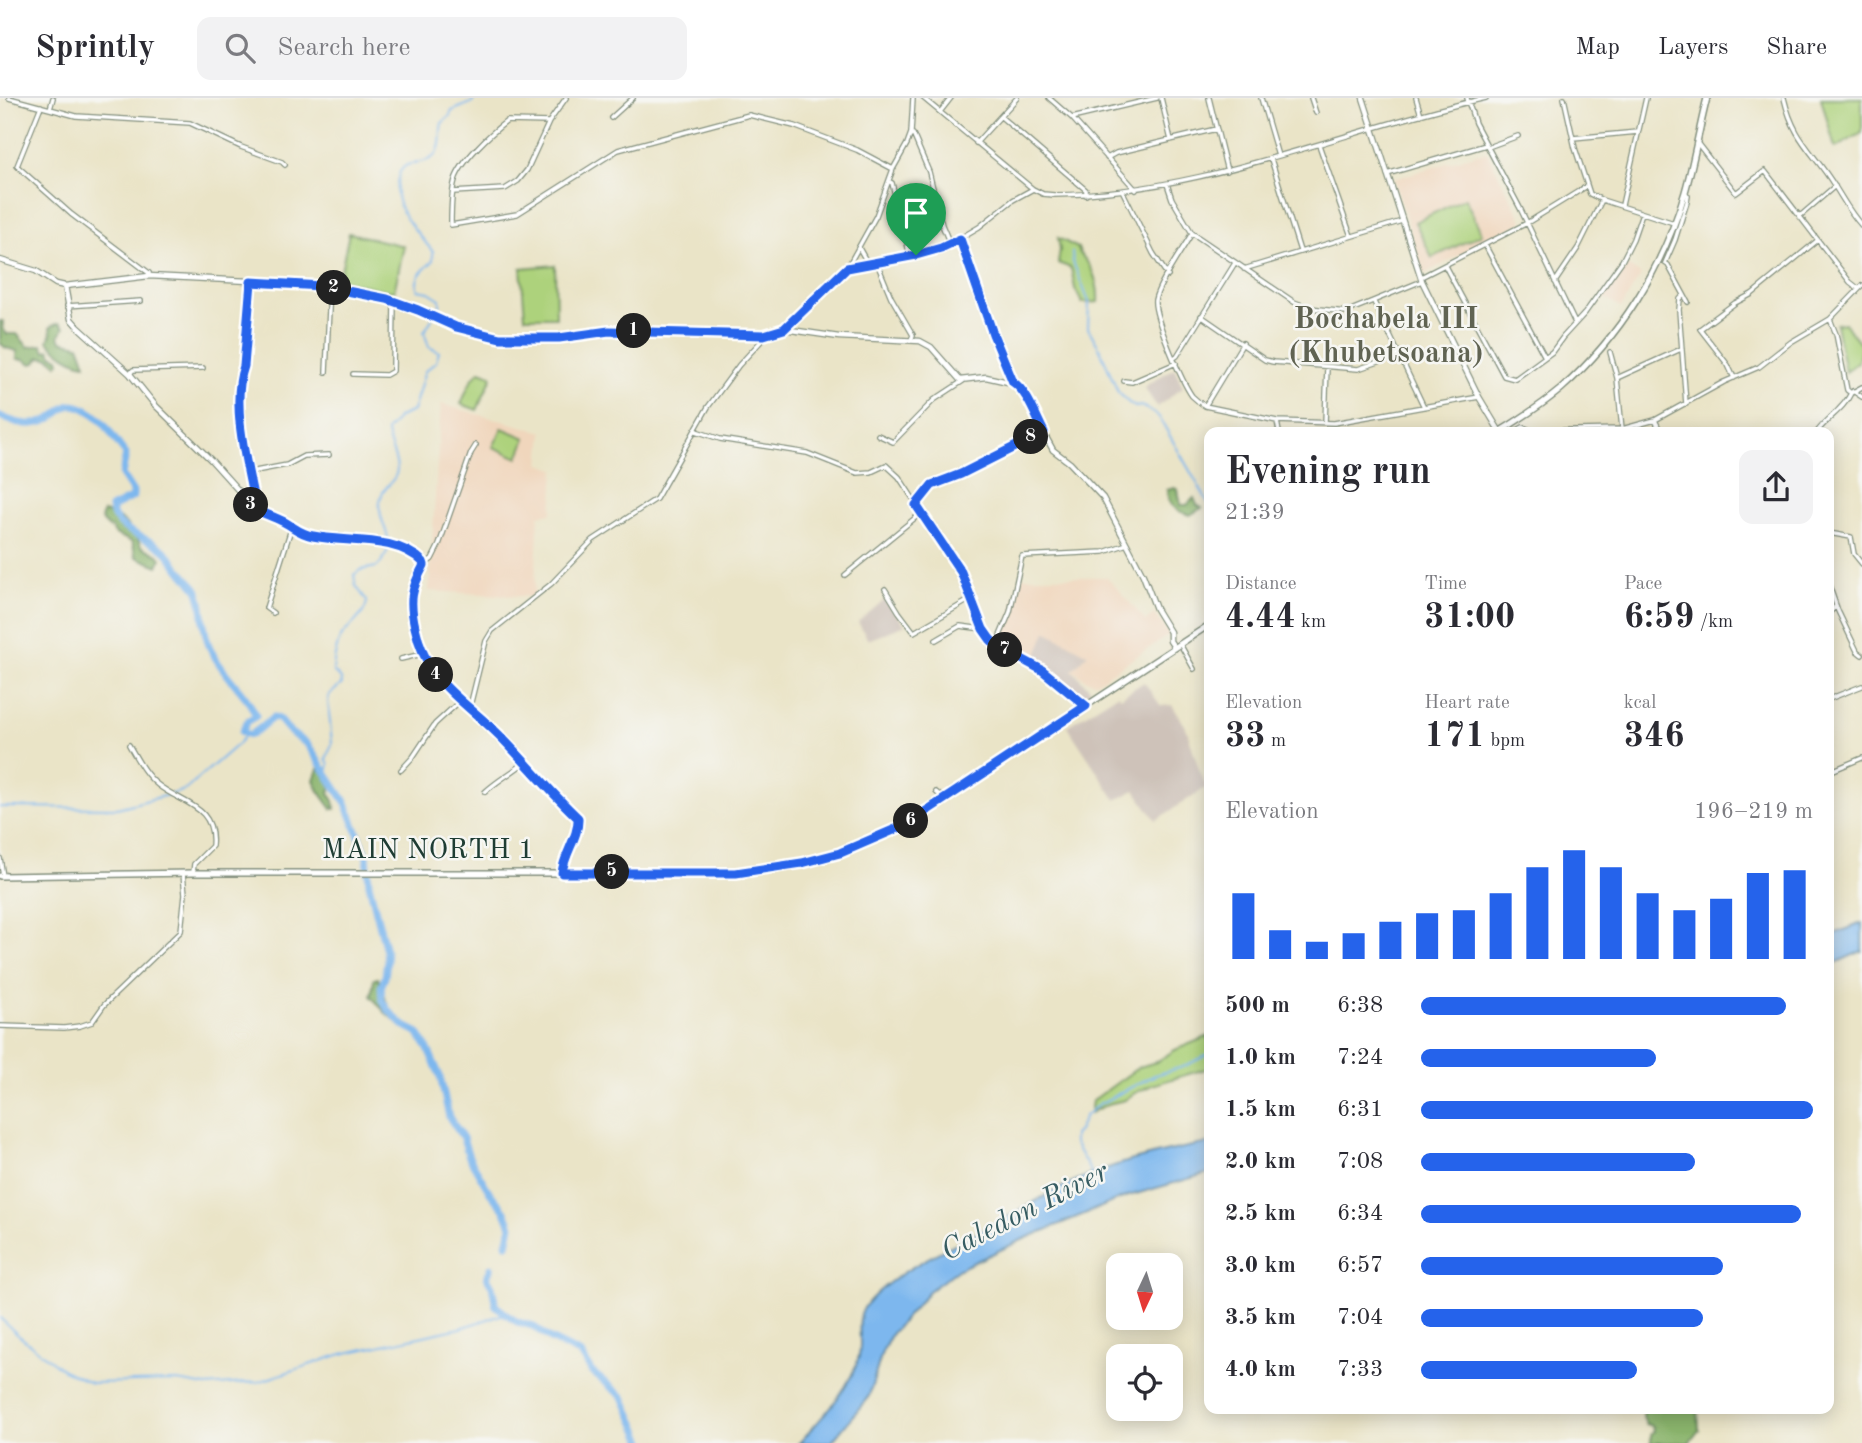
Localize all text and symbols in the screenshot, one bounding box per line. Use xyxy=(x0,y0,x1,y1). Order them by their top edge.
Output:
search box xyxy=(197,17,687,80)
icon: search xyxy=(221,29,259,67)
text: Sprintly xyxy=(35,32,155,65)
text: Search here xyxy=(277,35,410,61)
text: Map xyxy=(1576,36,1620,60)
text: Layers xyxy=(1658,36,1728,60)
text: Share xyxy=(1766,36,1827,60)
pin xyxy=(886,183,946,255)
icon: arrive xyxy=(897,194,935,232)
pin: 2 xyxy=(316,270,352,306)
text: 2 xyxy=(328,278,339,297)
district label: Bochabela III (Khubetsoana) xyxy=(1289,305,1483,369)
pin: 1 xyxy=(616,314,652,348)
text: 1 xyxy=(628,321,639,340)
pin: 8 xyxy=(1014,420,1048,454)
text: 8 xyxy=(1025,427,1036,446)
button: share xyxy=(1739,450,1813,524)
text: Evening run xyxy=(1225,454,1431,492)
pin: 3 xyxy=(233,488,268,522)
text: 3 xyxy=(245,495,256,514)
text: 21:39 xyxy=(1225,501,1285,524)
text: Distance xyxy=(1225,575,1297,594)
text: Time xyxy=(1424,575,1467,594)
text: Pace xyxy=(1624,575,1662,594)
text: 4.44 xyxy=(1225,600,1296,635)
text: 31:00 xyxy=(1424,600,1515,635)
text: 6:59 xyxy=(1624,600,1694,635)
text: km xyxy=(1296,613,1326,632)
text: /km xyxy=(1694,613,1733,632)
pin: 7 xyxy=(988,632,1023,668)
text: 7 xyxy=(999,640,1010,659)
pin: 4 xyxy=(418,658,453,692)
text: 4 xyxy=(430,665,441,684)
text: Elevation xyxy=(1225,694,1302,713)
text: Heart rate xyxy=(1424,694,1510,713)
text: kcal xyxy=(1624,694,1656,713)
text: 33 xyxy=(1225,719,1266,754)
text: 171 xyxy=(1424,719,1485,754)
text: 346 xyxy=(1624,719,1685,754)
text: m xyxy=(1266,732,1286,751)
text: bpm xyxy=(1485,732,1525,751)
text: Elevation xyxy=(1225,800,1319,823)
text: 196–219 m xyxy=(1694,800,1813,823)
pin: 6 xyxy=(894,804,928,838)
text: 6 xyxy=(905,811,916,830)
street label: MAIN NORTH 1 xyxy=(322,837,534,865)
pin: 5 xyxy=(594,854,630,890)
text: 5 xyxy=(606,862,617,881)
text: 500 m xyxy=(1225,994,1290,1017)
text: 6:38 xyxy=(1337,994,1383,1017)
text: 1.0 km xyxy=(1225,1046,1296,1069)
text: 7:24 xyxy=(1337,1046,1383,1069)
text: 1.5 km xyxy=(1225,1098,1296,1121)
text: 6:31 xyxy=(1337,1098,1383,1121)
text: 2.0 km xyxy=(1225,1150,1296,1173)
text: 7:08 xyxy=(1337,1150,1383,1173)
water label: Caledon River xyxy=(936,1156,1115,1267)
text: 2.5 km xyxy=(1225,1202,1296,1225)
text: 6:34 xyxy=(1337,1202,1383,1225)
north arrow xyxy=(1106,1253,1183,1330)
map controls xyxy=(1106,1253,1183,1421)
text: 3.0 km xyxy=(1225,1254,1296,1277)
text: 6:57 xyxy=(1337,1254,1383,1277)
text: 3.5 km xyxy=(1225,1306,1296,1329)
text: 7:04 xyxy=(1337,1306,1383,1329)
button: locate xyxy=(1106,1344,1183,1421)
text: 4.0 km xyxy=(1225,1358,1296,1381)
text: 7:33 xyxy=(1337,1358,1383,1381)

